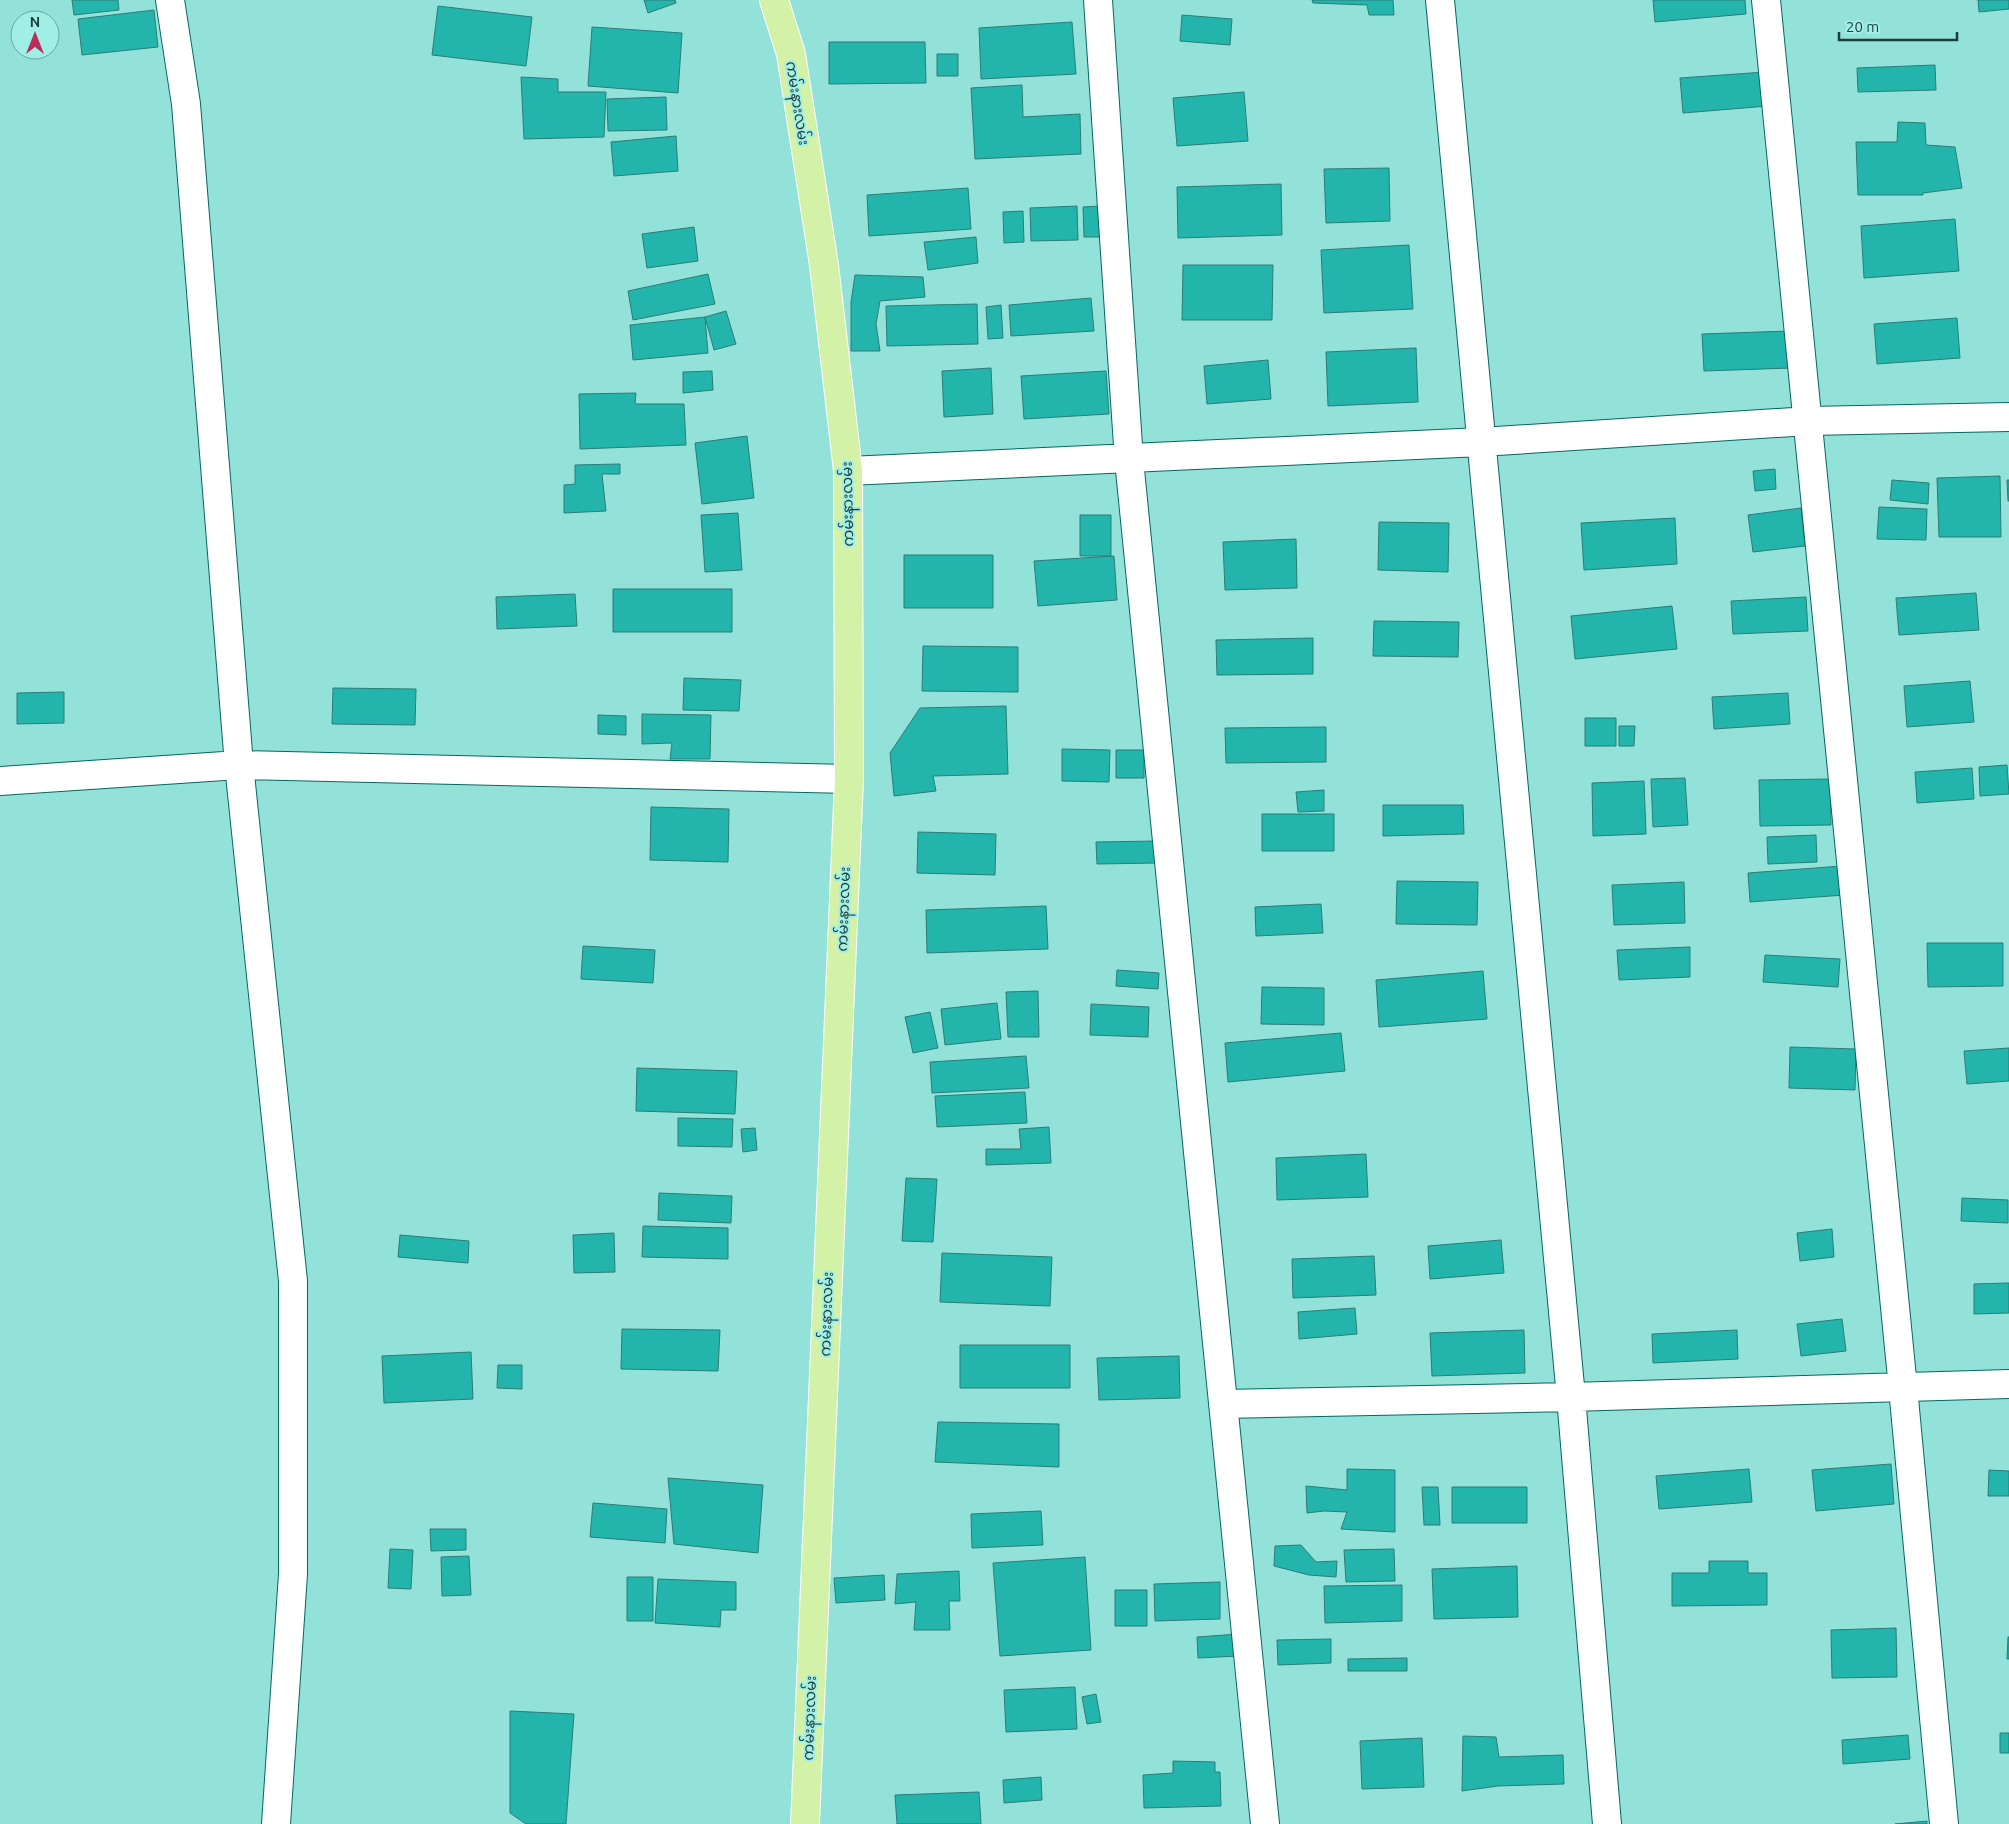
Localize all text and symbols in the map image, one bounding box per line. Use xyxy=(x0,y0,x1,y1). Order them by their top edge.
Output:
north arrow xyxy=(10,10,60,60)
scale bar xyxy=(1839,10,1956,42)
text: N xyxy=(30,14,40,30)
text: 20 m xyxy=(1846,18,1879,35)
street label: ကမ်းနားလမ်း xyxy=(779,60,814,147)
street label: ကမ်းနားလမ်း xyxy=(837,461,860,547)
street label: ကမ်းနားလမ်း xyxy=(832,866,857,952)
street label: ကမ်းနားလမ်း xyxy=(815,1271,840,1357)
street label: ကမ်းနားလမ်း xyxy=(798,1675,823,1761)

